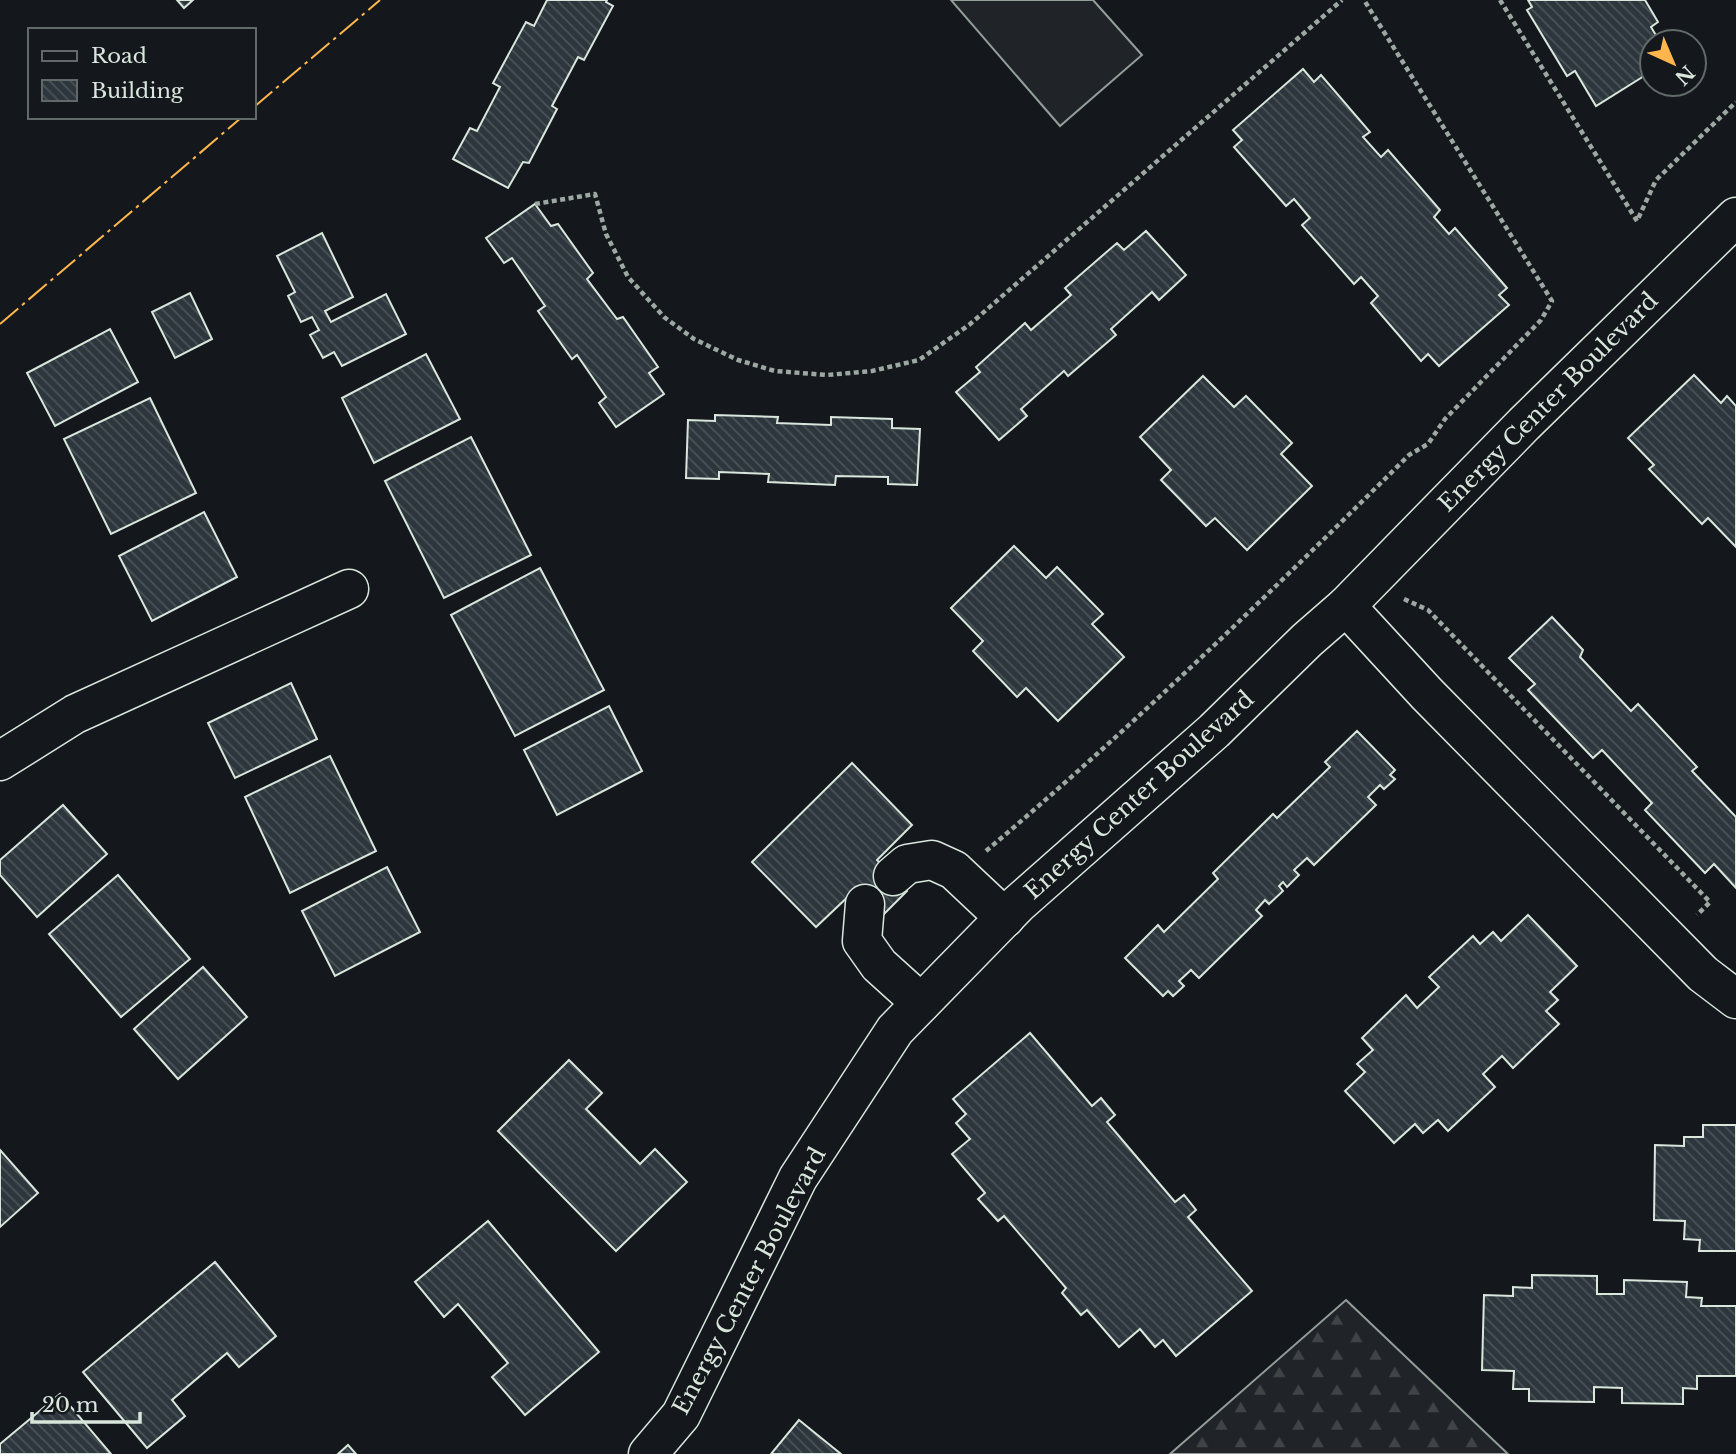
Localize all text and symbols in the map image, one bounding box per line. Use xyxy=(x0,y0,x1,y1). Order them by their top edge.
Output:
legend xyxy=(28,28,256,119)
north arrow xyxy=(1638,28,1708,98)
text: Road xyxy=(91,43,147,69)
text: N xyxy=(1670,60,1699,89)
text: Building xyxy=(91,78,184,104)
street label: Energy Center Boulevard xyxy=(1433,287,1663,517)
street label: Energy Center Boulevard xyxy=(1019,685,1259,905)
street label: Energy Center Boulevard xyxy=(667,1143,831,1419)
scale bar xyxy=(32,1380,140,1424)
text: 20 m xyxy=(42,1392,99,1418)

